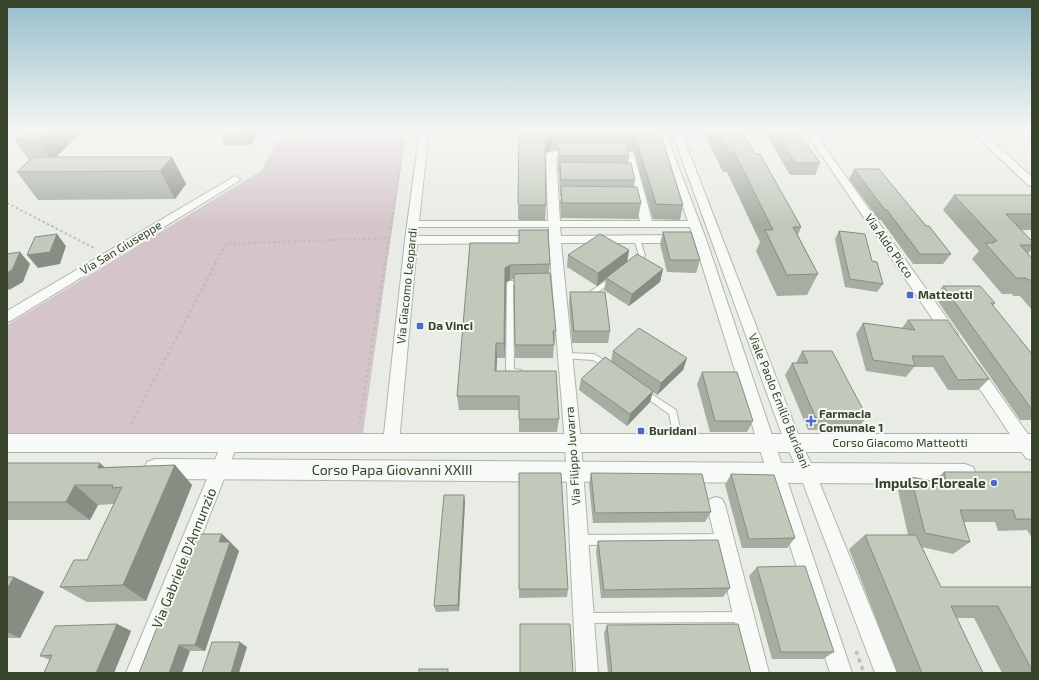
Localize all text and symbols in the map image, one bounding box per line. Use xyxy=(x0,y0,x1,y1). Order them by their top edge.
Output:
street label: Via Aldo Picco xyxy=(863,211,917,280)
street label: Via San Giuseppe xyxy=(77,217,164,277)
street label: Via Giacomo Leopardi xyxy=(393,227,419,345)
place label: Matteotti xyxy=(918,287,973,301)
marker: Matteotti xyxy=(905,290,915,300)
place label: Da Vinci xyxy=(428,318,473,332)
marker: Da Vinci xyxy=(415,321,425,331)
street label: Viale Paolo Emilio Buridani xyxy=(746,331,814,470)
street label: Via Filippo Juvarra xyxy=(562,406,582,506)
place label: Farmacia Comunale 1 xyxy=(819,406,883,434)
marker: Farmacia Comunale 1 xyxy=(806,416,816,426)
place label: Buridani xyxy=(649,423,697,437)
marker: Buridani xyxy=(636,426,646,436)
street label: Corso Giacomo Matteotti xyxy=(832,435,968,449)
street label: Corso Papa Giovanni XXIII xyxy=(312,461,472,478)
place label: Impulso Floreale xyxy=(875,474,986,491)
marker: Impulso Floreale xyxy=(989,478,999,488)
street label: Via Gabriele D'Annunzio xyxy=(148,485,220,631)

